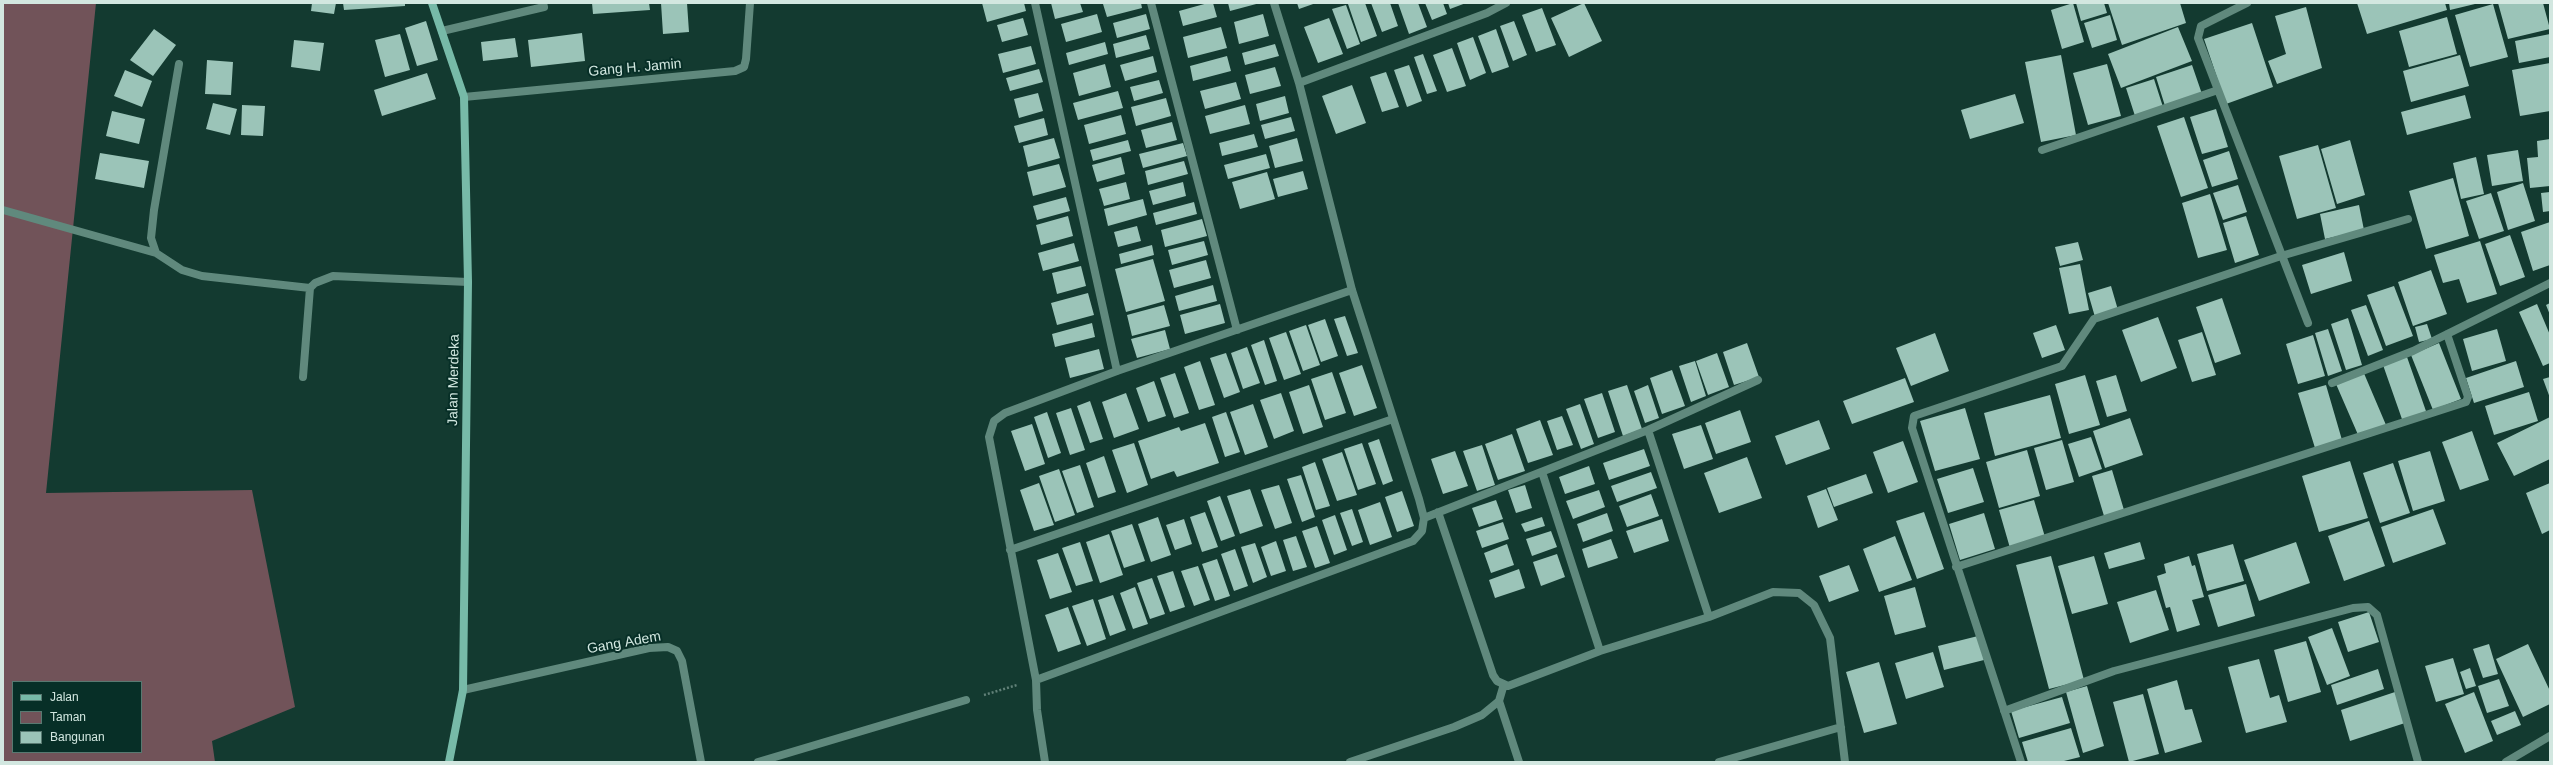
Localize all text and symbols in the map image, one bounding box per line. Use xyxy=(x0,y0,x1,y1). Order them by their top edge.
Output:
street label: Gang H. Jamin xyxy=(588,56,682,80)
street label: Jalan Merdeka xyxy=(445,334,463,426)
street label: Gang Adem xyxy=(586,628,662,658)
legend xyxy=(12,681,142,753)
text: Jalan xyxy=(50,690,79,704)
text: Taman xyxy=(50,710,86,724)
text: Bangunan xyxy=(50,730,105,744)

